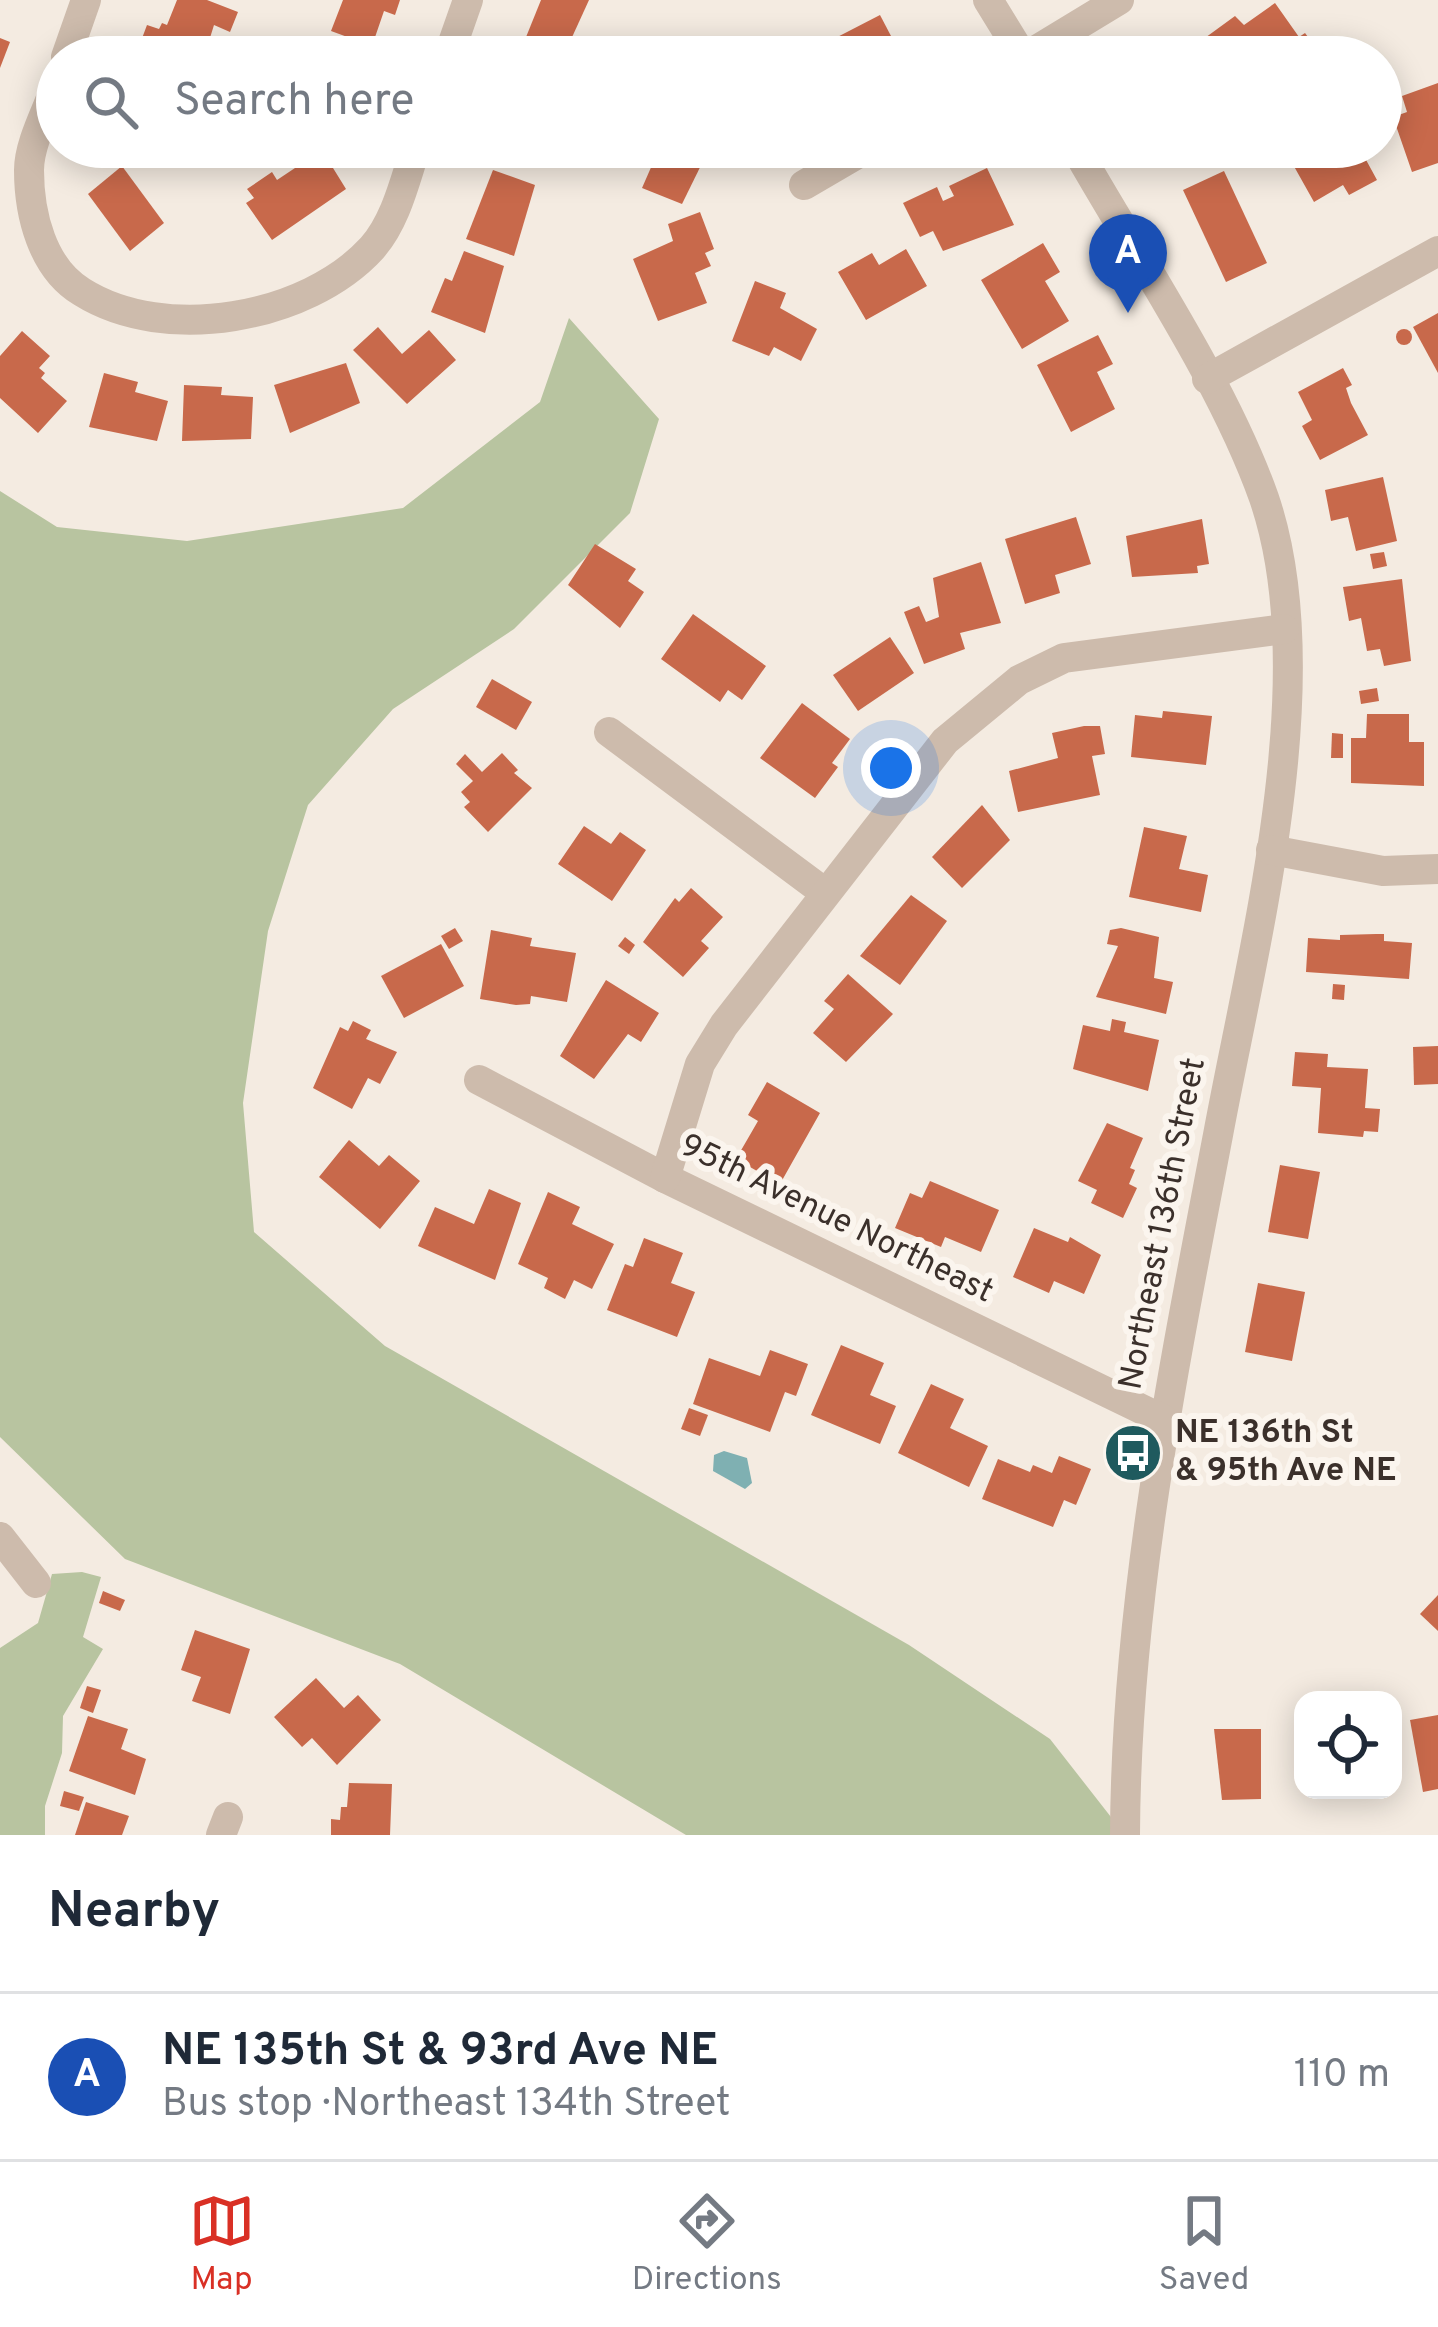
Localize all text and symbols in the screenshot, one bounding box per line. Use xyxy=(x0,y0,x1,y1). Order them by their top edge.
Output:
search box xyxy=(36,36,1402,168)
icon: search xyxy=(78,69,144,135)
text: Search here xyxy=(174,74,414,131)
pin: A xyxy=(1089,214,1167,313)
your location xyxy=(861,738,921,798)
street label: Northeast 136th Street xyxy=(1111,1055,1217,1393)
street label: 95th Avenue Northeast xyxy=(672,1126,1000,1314)
place label: NE 136th St & 95th Ave NE xyxy=(1175,1413,1397,1493)
bus stop icon: NE 136th St & 95th Ave NE xyxy=(1102,1422,1164,1484)
map controls xyxy=(1294,1691,1402,1799)
button: locate xyxy=(1294,1691,1402,1799)
text: Nearby xyxy=(48,1881,220,1946)
text: NE 135th St & 93rd Ave NE xyxy=(162,2024,718,2081)
text: A xyxy=(73,2052,101,2101)
text: 110 m xyxy=(1294,2052,1390,2101)
text: Bus stop · Northeast 134th Street xyxy=(162,2081,731,2130)
tab: Map xyxy=(189,2188,255,2302)
tab: Directions xyxy=(632,2188,782,2302)
tab: Saved xyxy=(1159,2188,1249,2302)

